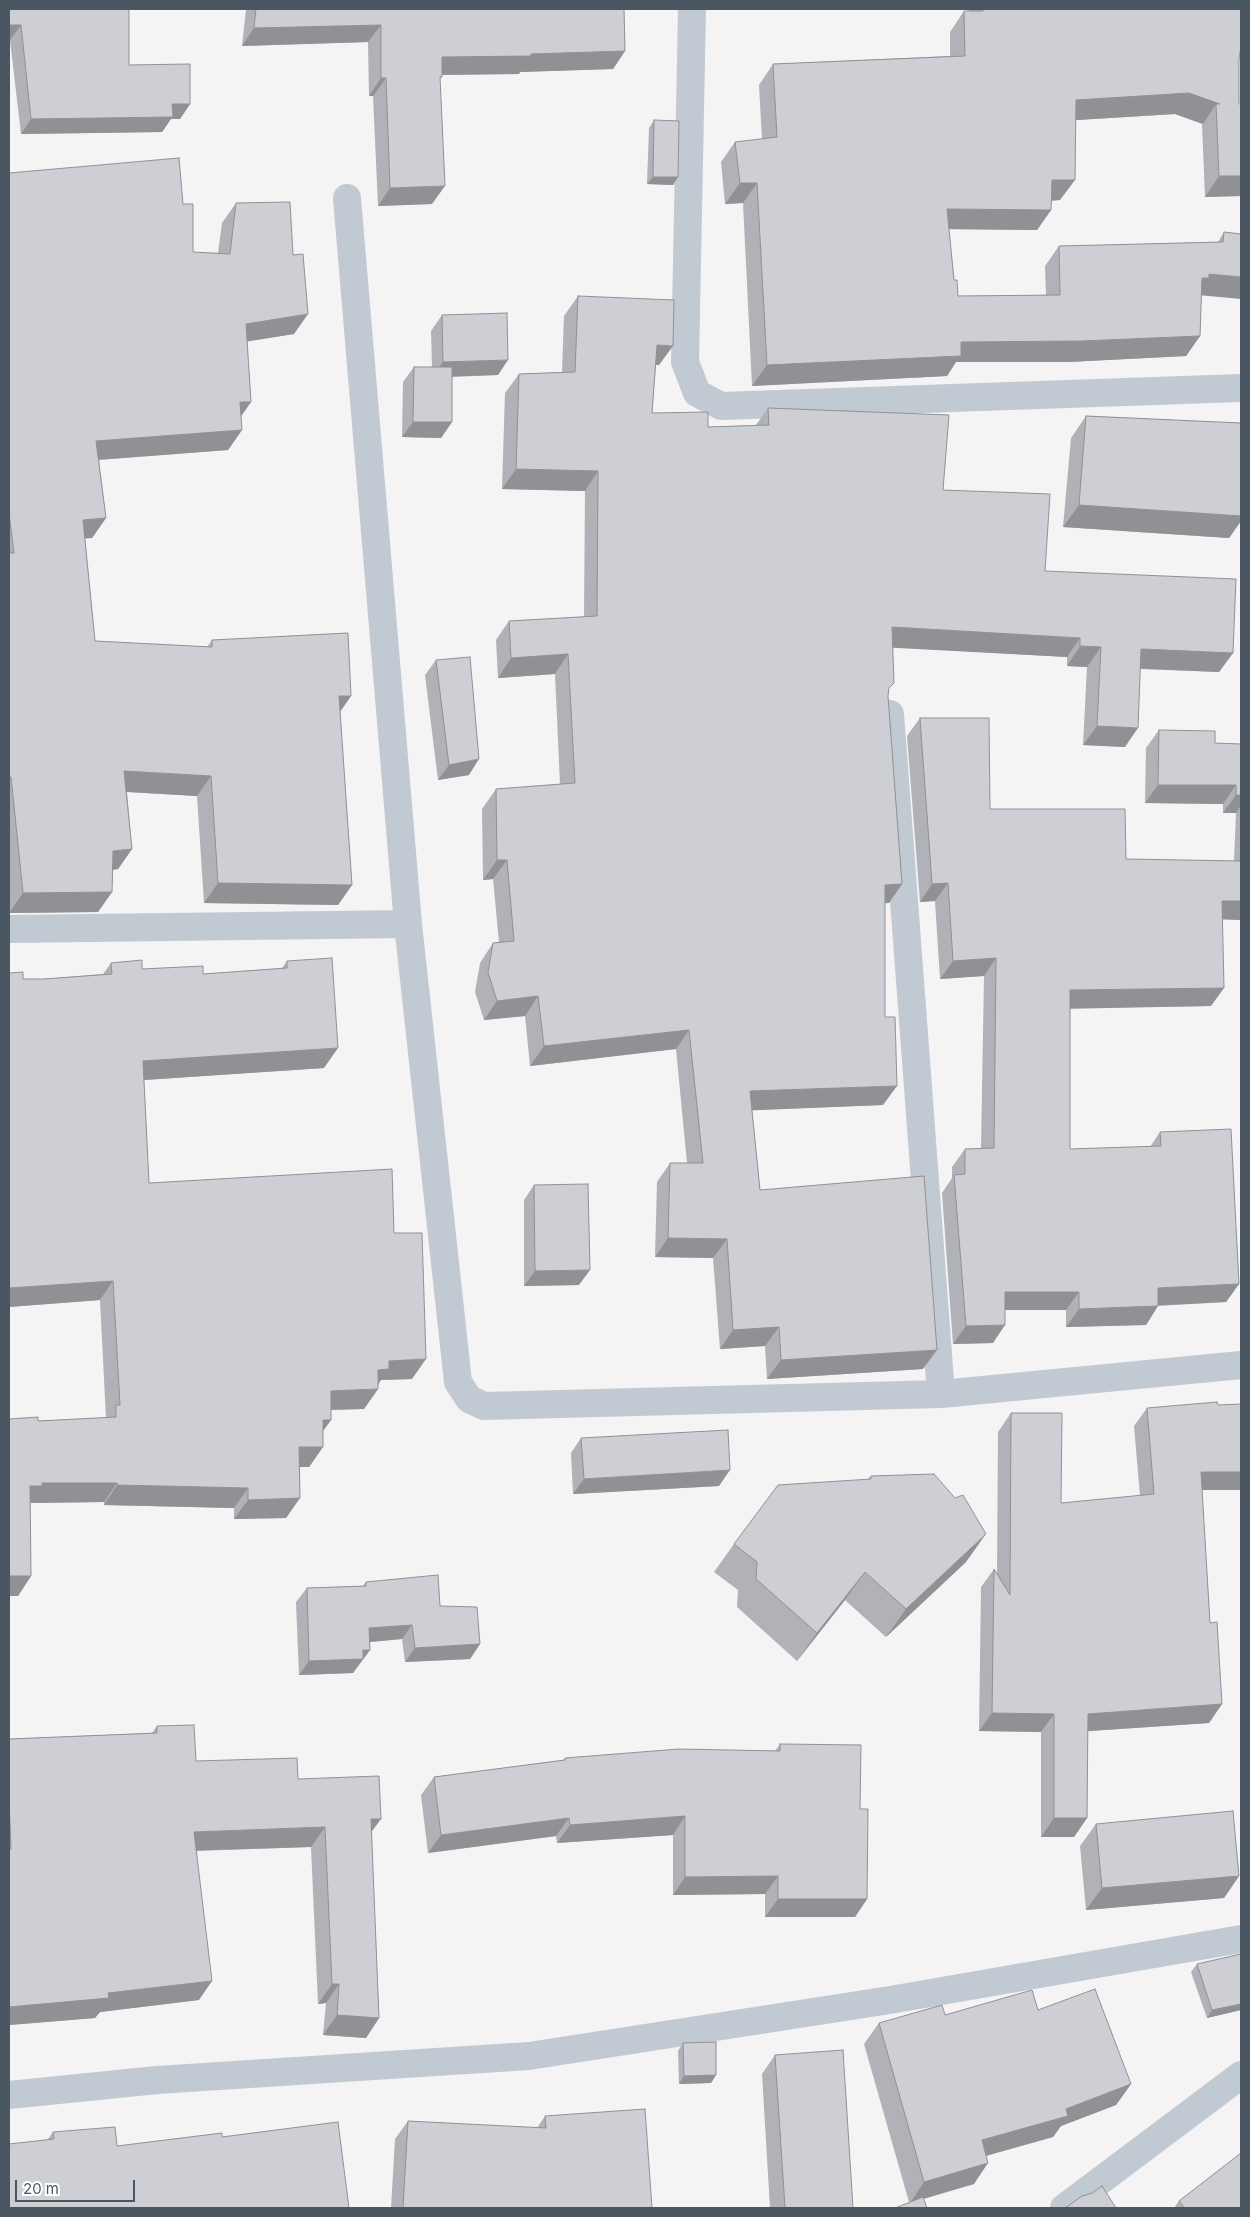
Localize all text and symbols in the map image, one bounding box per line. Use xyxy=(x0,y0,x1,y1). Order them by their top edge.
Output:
scale bar xyxy=(18,2170,138,2202)
text: 20 m xyxy=(23,2179,59,2198)

